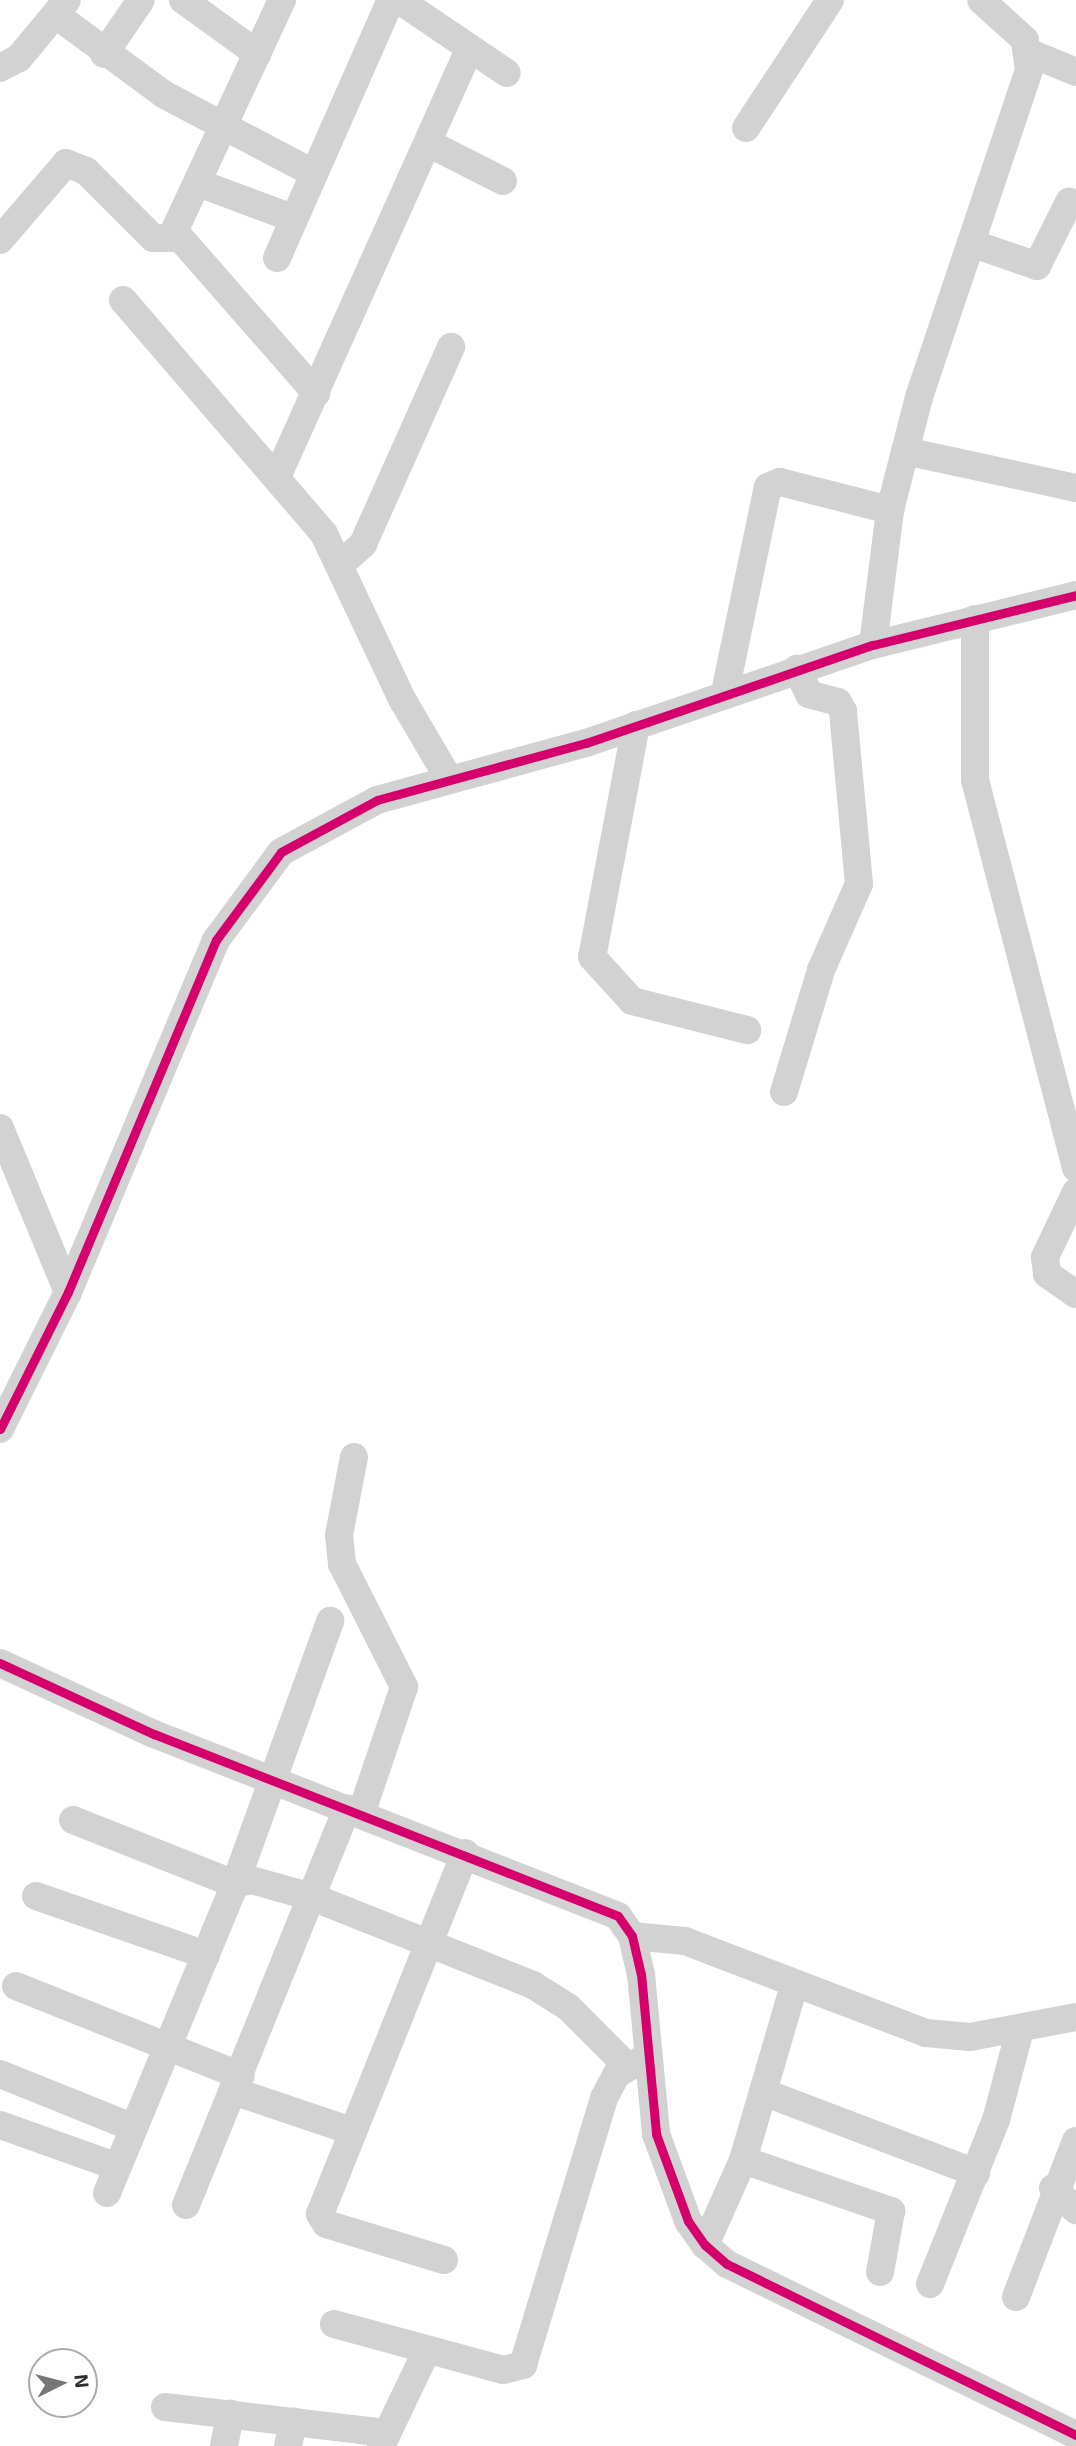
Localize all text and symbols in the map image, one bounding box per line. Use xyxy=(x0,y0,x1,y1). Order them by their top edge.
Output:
north arrow xyxy=(28,2348,98,2418)
text: N xyxy=(70,2373,95,2389)

